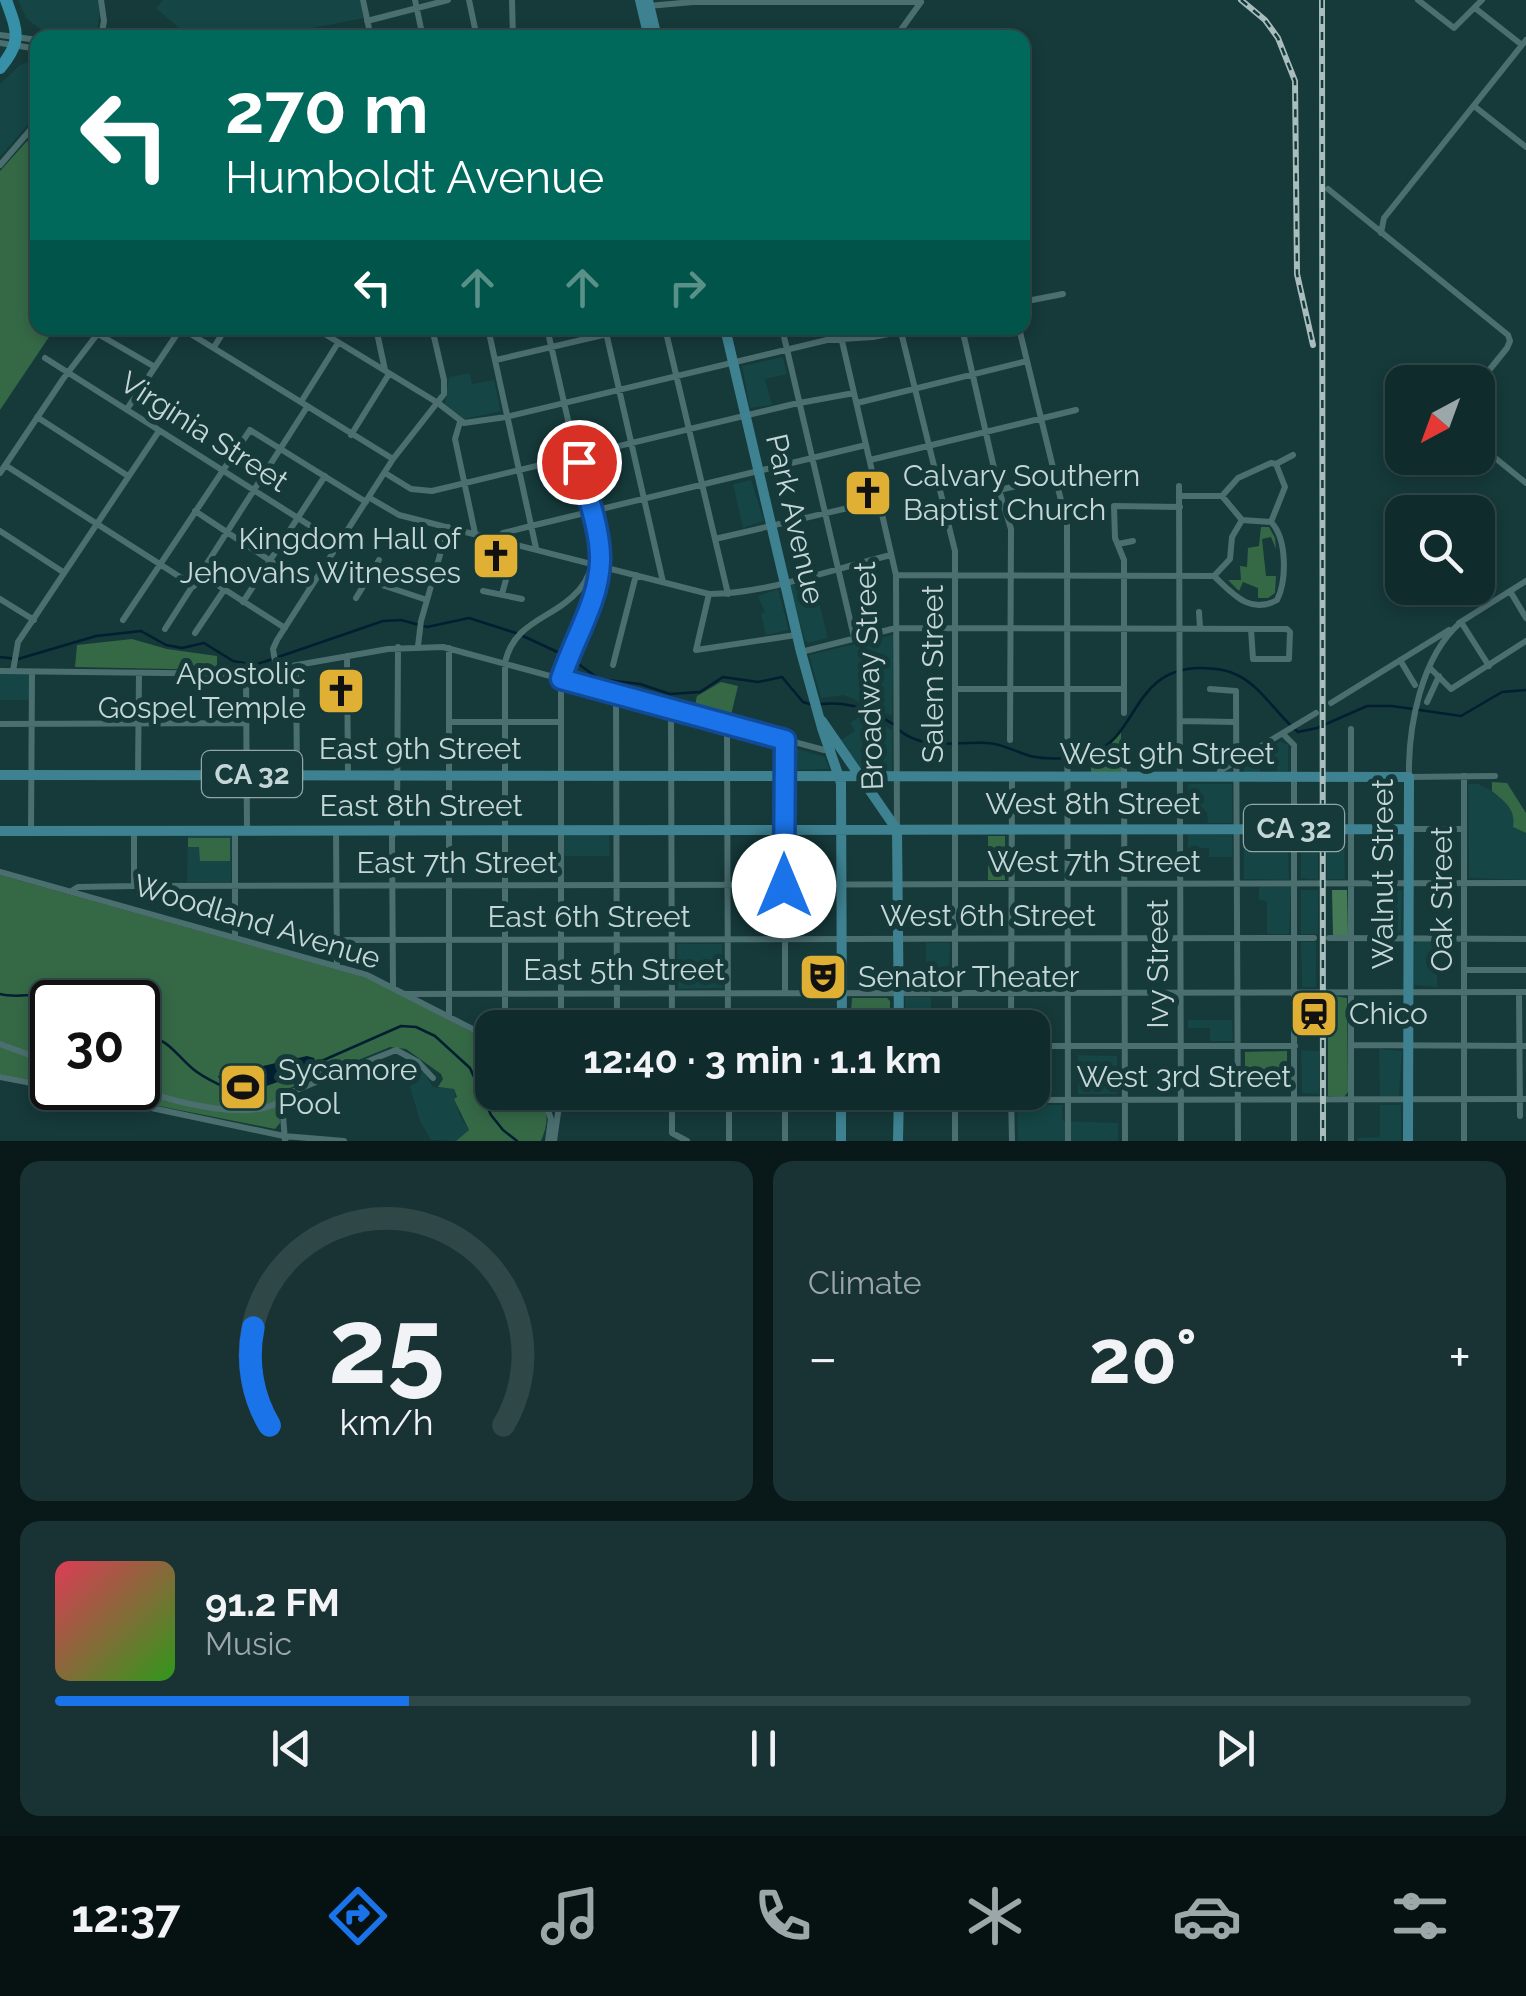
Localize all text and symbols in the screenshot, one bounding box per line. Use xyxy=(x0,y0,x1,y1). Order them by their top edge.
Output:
text: 270 m xyxy=(225,67,429,149)
icon: left xyxy=(60,70,190,200)
text: Humboldt Avenue xyxy=(225,151,604,204)
icon: left xyxy=(345,260,400,315)
icon: ahead xyxy=(450,260,505,315)
icon: ahead xyxy=(555,260,610,315)
icon: right xyxy=(660,260,715,315)
street label: Virginia Street xyxy=(114,364,295,499)
north arrow xyxy=(1385,365,1495,475)
map controls xyxy=(1385,365,1495,605)
pin xyxy=(537,420,622,505)
street label: Park Avenue xyxy=(759,431,832,607)
icon: arrive xyxy=(552,435,607,490)
place label: Calvary Southern Baptist Church xyxy=(903,458,1140,527)
church icon: Calvary Southern Baptist Church xyxy=(842,467,894,519)
button: search xyxy=(1385,495,1495,605)
place label: Kingdom Hall of Jehovahs Witnesses xyxy=(180,521,462,590)
church icon: Kingdom Hall of Jehovahs Witnesses xyxy=(470,530,522,582)
street label: Broadway Street xyxy=(847,561,890,791)
street label: Salem Street xyxy=(915,585,950,763)
place label: Apostolic Gospel Temple xyxy=(98,656,306,725)
church icon: Apostolic Gospel Temple xyxy=(315,665,367,717)
street label: East 9th Street xyxy=(319,731,521,766)
street label: West 9th Street xyxy=(1059,736,1275,771)
road number: CA 32 xyxy=(202,751,302,797)
street label: Walnut Street xyxy=(1365,779,1400,969)
street label: West 8th Street xyxy=(985,786,1201,821)
street label: East 8th Street xyxy=(320,788,522,823)
road number: CA 32 xyxy=(1244,805,1344,851)
street label: Oak Street xyxy=(1424,826,1459,972)
position arrow xyxy=(732,834,836,938)
street label: West 7th Street xyxy=(987,844,1201,879)
street label: East 7th Street xyxy=(356,845,558,880)
street label: Woodland Avenue xyxy=(129,867,385,976)
street label: West 6th Street xyxy=(880,898,1096,933)
street label: East 6th Street xyxy=(487,899,691,934)
street label: Ivy Street xyxy=(1140,899,1175,1029)
theatre icon: Senator Theater xyxy=(797,951,849,1003)
street label: East 5th Street xyxy=(523,952,725,987)
place label: Senator Theater xyxy=(858,959,1080,994)
speed limit sign: 30 xyxy=(30,980,160,1110)
station icon: Chico xyxy=(1288,988,1340,1040)
place label: Chico xyxy=(1349,996,1428,1031)
text: 12:40 · 3 min · 1.1 km xyxy=(583,1037,942,1082)
place label: Sycamore Pool xyxy=(278,1052,417,1121)
street label: West 3rd Street xyxy=(1077,1059,1291,1094)
sports icon: Sycamore Pool xyxy=(217,1061,269,1113)
text: Climate xyxy=(808,1264,922,1301)
text: 25 xyxy=(328,1285,445,1407)
text: 20° xyxy=(1089,1312,1197,1401)
text: − xyxy=(808,1325,838,1390)
text: + xyxy=(1448,1325,1471,1390)
text: km/h xyxy=(339,1401,434,1443)
text: 91.2 FM xyxy=(205,1580,340,1625)
text: Music xyxy=(205,1625,292,1662)
icon: previous xyxy=(264,1721,319,1776)
icon: pause xyxy=(736,1721,791,1776)
icon: next xyxy=(1208,1721,1263,1776)
icon: directions xyxy=(323,1881,393,1951)
icon: music xyxy=(535,1881,605,1951)
icon: phone xyxy=(748,1881,818,1951)
icon: climate xyxy=(960,1881,1030,1951)
icon: car xyxy=(1172,1881,1242,1951)
icon: filters xyxy=(1385,1881,1455,1951)
text: 12:37 xyxy=(71,1890,180,1943)

